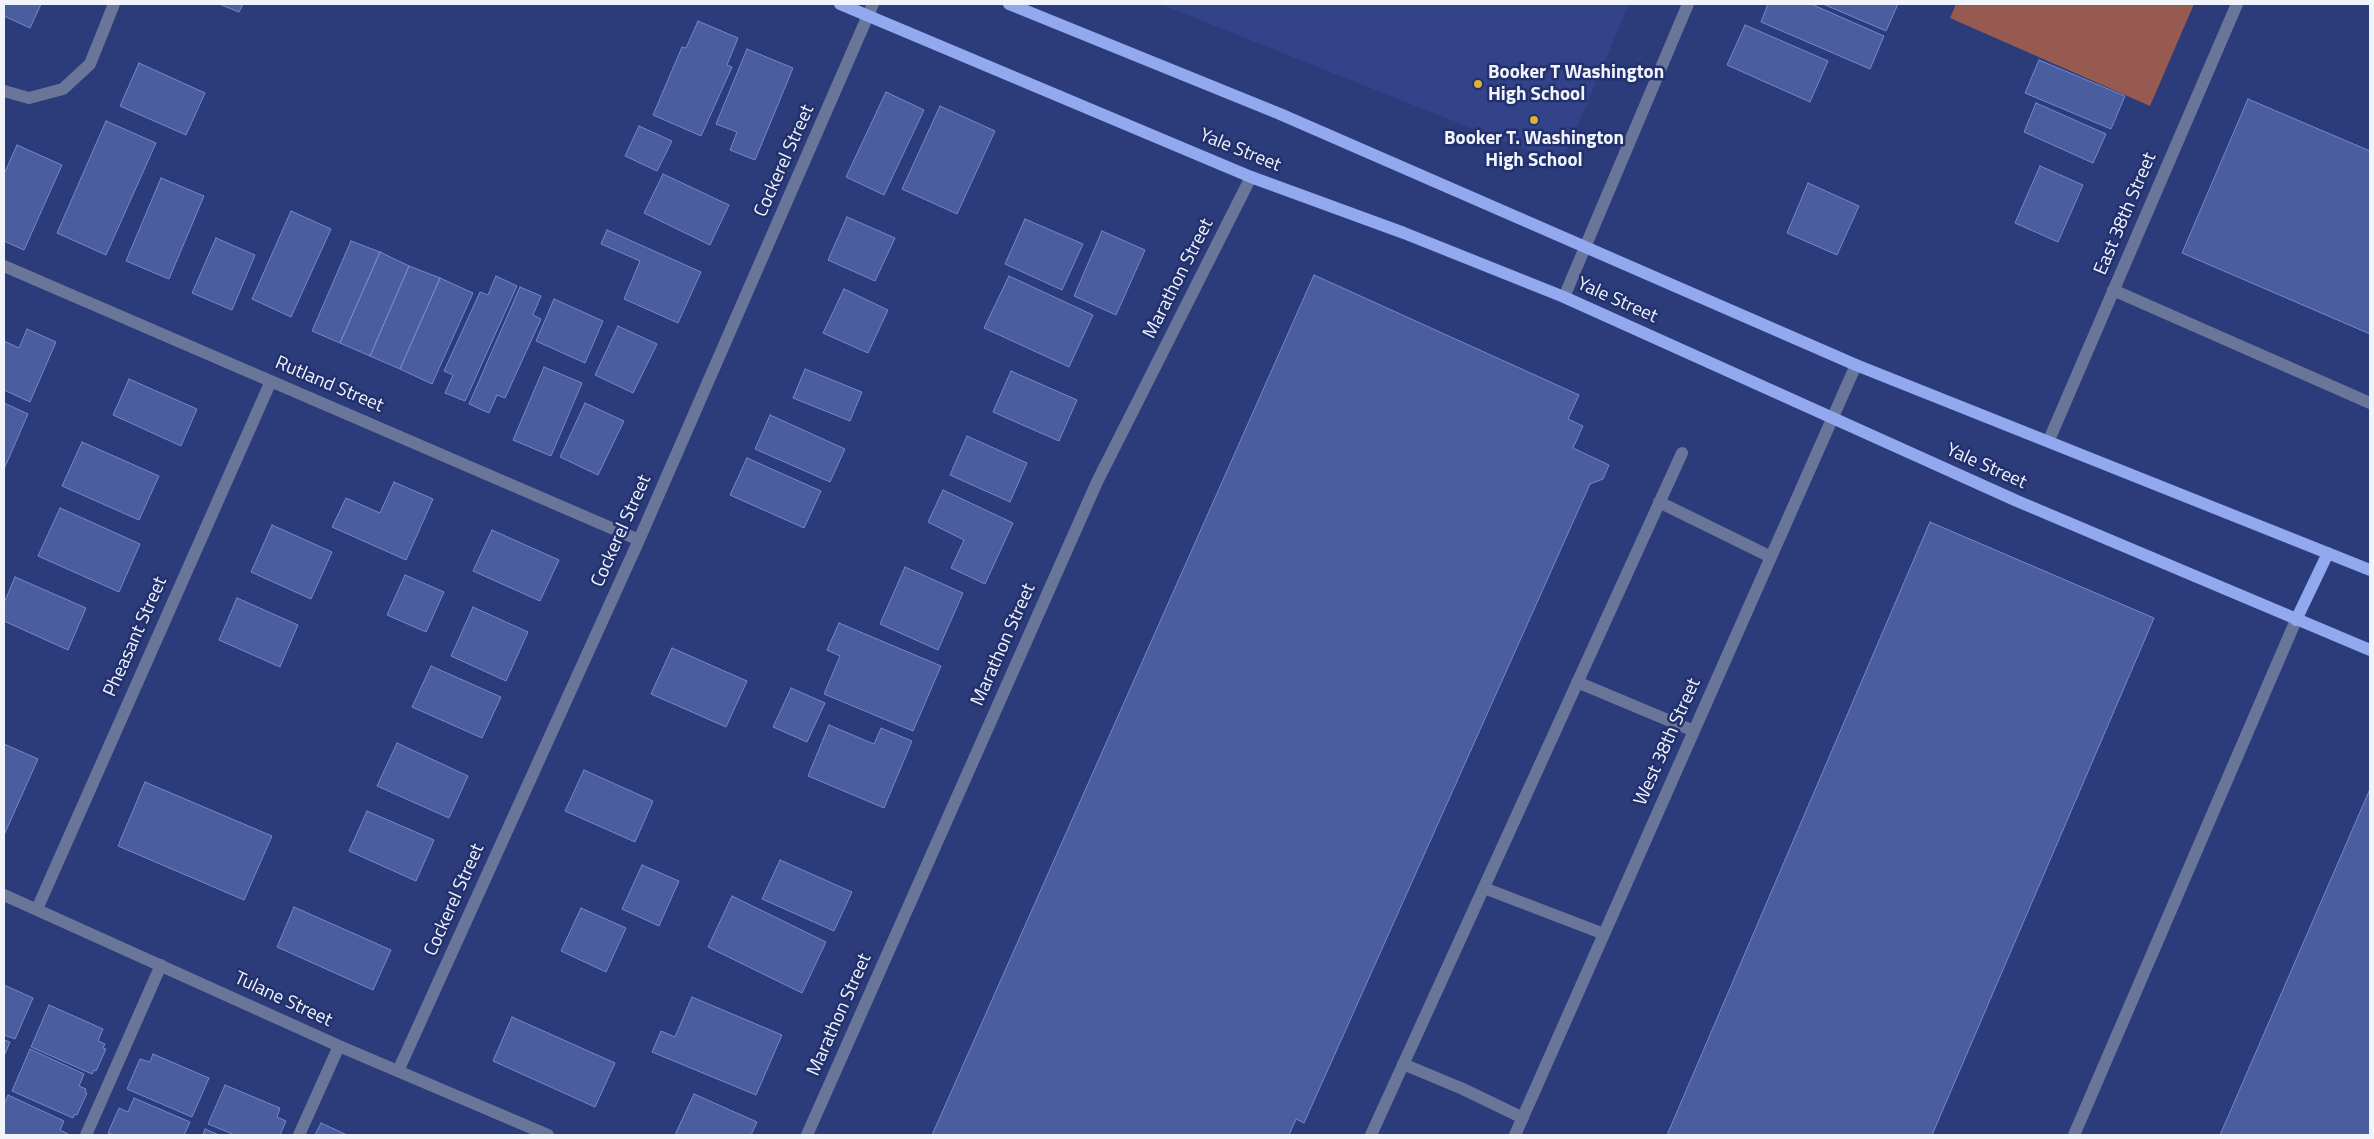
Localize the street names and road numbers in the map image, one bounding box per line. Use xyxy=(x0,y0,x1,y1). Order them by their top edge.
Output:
street label: Cockerel Street xyxy=(750,101,820,221)
street label: Yale Street xyxy=(1196,124,1284,178)
street label: East 38th Street xyxy=(2090,149,2162,279)
street label: Marathon Street xyxy=(1139,215,1219,343)
street label: Yale Street xyxy=(1573,273,1661,329)
street label: Rutland Street xyxy=(271,352,387,418)
street label: Yale Street xyxy=(1942,439,2030,495)
street label: Cockerel Street xyxy=(587,471,657,591)
street label: Pheasant Street xyxy=(99,573,173,701)
street label: Marathon Street xyxy=(967,580,1041,710)
street label: West 38th Street xyxy=(1630,675,1706,809)
street label: Cockerel Street xyxy=(420,840,490,960)
street label: Marathon Street xyxy=(803,950,877,1080)
street label: Tulane Street xyxy=(230,967,336,1033)

